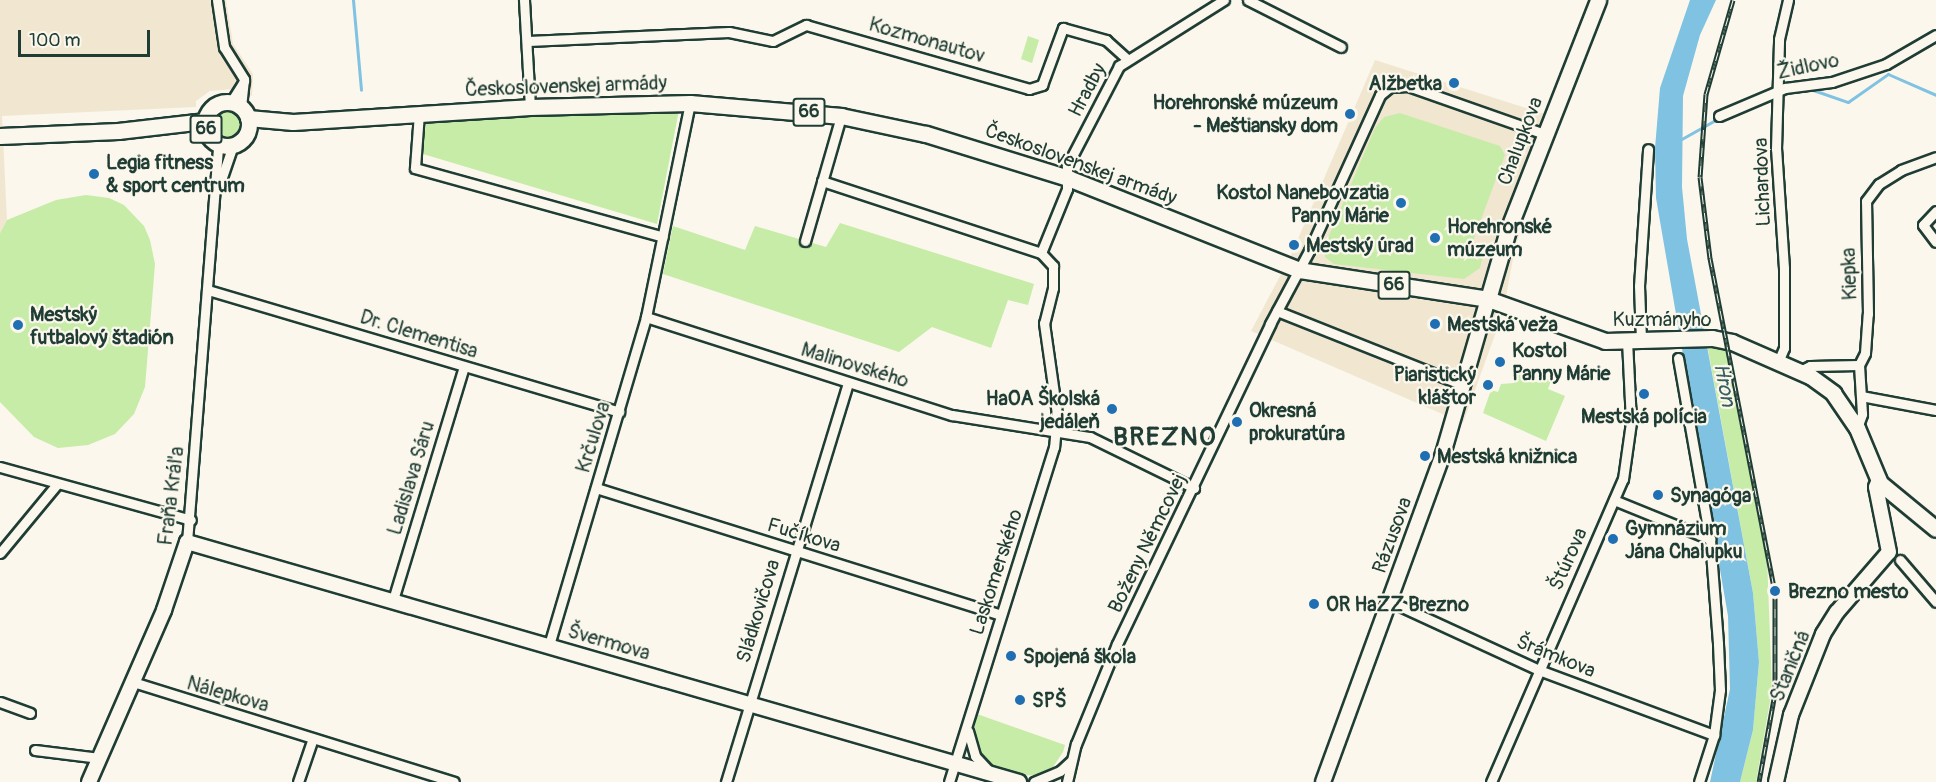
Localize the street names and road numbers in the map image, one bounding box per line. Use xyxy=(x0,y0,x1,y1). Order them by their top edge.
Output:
street label: Kozmonautov xyxy=(866,12,988,68)
street label: Židlovo xyxy=(1775,48,1841,84)
street label: Hradby xyxy=(1063,59,1111,121)
street label: Československej armády xyxy=(465,70,667,102)
street label: Chalupkova xyxy=(1492,93,1548,189)
road number: 66 xyxy=(792,97,826,127)
road number: 66 xyxy=(190,114,222,144)
street label: Československej armády xyxy=(982,118,1180,210)
street label: Lichardova xyxy=(1748,137,1776,227)
street label: Kiepka xyxy=(1836,247,1862,301)
road number: 66 xyxy=(1378,270,1410,300)
street label: Dr. Clementisa xyxy=(357,305,481,363)
street label: Kuzmányho xyxy=(1612,307,1712,331)
street label: Malinovského xyxy=(798,337,912,393)
street label: Krčulova xyxy=(571,398,615,476)
street label: Ladislava Sáru xyxy=(382,418,440,538)
street label: Fraňa Kráľa xyxy=(153,445,189,547)
street label: Boženy Němcovej xyxy=(1103,469,1191,617)
street label: Rázusova xyxy=(1367,494,1417,576)
street label: Laskomerského xyxy=(964,506,1028,638)
street label: Fučíkova xyxy=(764,512,844,558)
street label: Štúrova xyxy=(1544,524,1592,594)
street label: Sládkovičova xyxy=(731,557,785,665)
street label: Švermova xyxy=(565,619,653,665)
street label: Staničná xyxy=(1765,627,1815,705)
street label: Šrámkova xyxy=(1513,629,1599,683)
street label: Nálepkova xyxy=(184,671,272,717)

